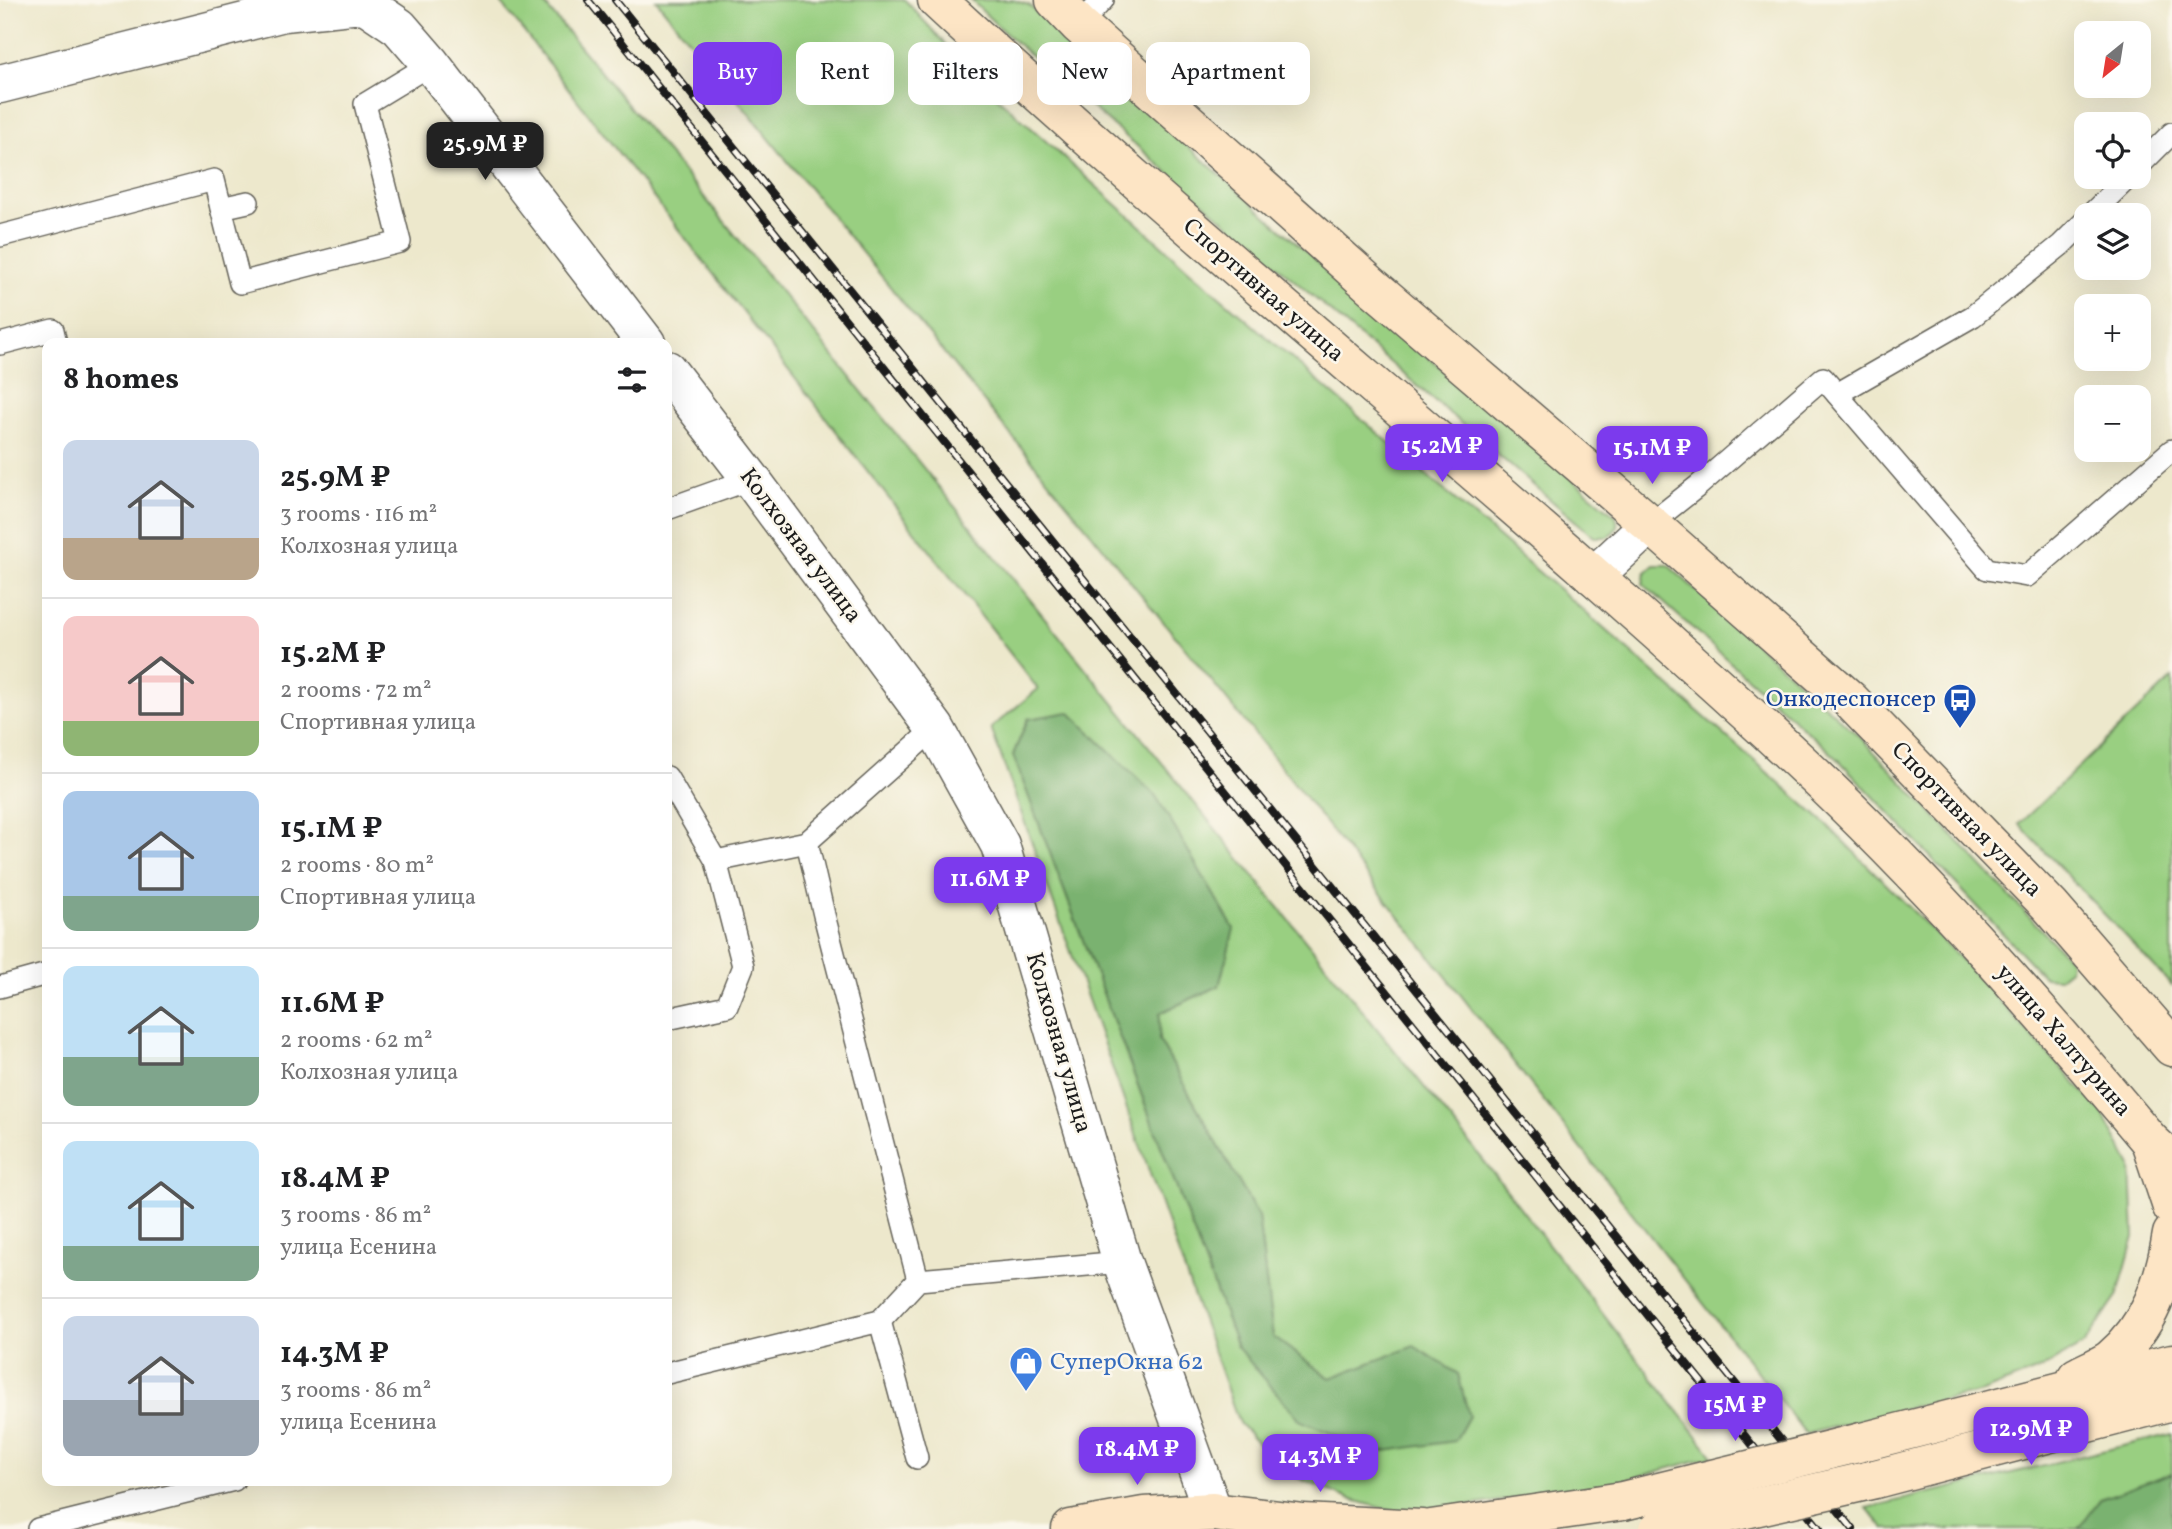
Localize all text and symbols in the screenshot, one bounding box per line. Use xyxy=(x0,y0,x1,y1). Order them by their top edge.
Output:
north arrow xyxy=(2074,21,2151,98)
map controls xyxy=(2074,21,2151,462)
chip: Buy xyxy=(693,42,782,105)
chip: Rent xyxy=(796,42,894,105)
chip: Filters xyxy=(908,42,1023,105)
chip: New xyxy=(1037,42,1132,105)
chip: Apartment xyxy=(1146,42,1310,105)
button: locate xyxy=(2074,112,2151,189)
pin: 25.9M ₽ xyxy=(420,122,550,182)
text: 25.9M ₽ xyxy=(443,129,527,161)
button: layers xyxy=(2074,203,2151,280)
street label: Спортивная улица xyxy=(1175,211,1351,371)
button: + xyxy=(2074,294,2151,371)
text: 8 homes xyxy=(63,359,179,401)
icon: filters xyxy=(613,361,651,399)
button: − xyxy=(2074,385,2151,462)
pin: 15.2M ₽ xyxy=(1377,424,1507,484)
pin: 15.1M ₽ xyxy=(1587,426,1717,486)
text: 15.2M ₽ xyxy=(1401,431,1483,463)
text: 15.1M ₽ xyxy=(1613,433,1691,465)
text: 25.9M ₽ xyxy=(280,457,391,499)
street label: Колхозная улица xyxy=(730,461,870,631)
icon: home xyxy=(119,468,203,552)
text: 3 rooms · 116 m² xyxy=(280,499,437,531)
text: Колхозная улица xyxy=(280,531,459,563)
text: 15.2M ₽ xyxy=(280,633,386,675)
icon: home xyxy=(119,644,203,728)
text: 2 rooms · 72 m² xyxy=(280,675,431,707)
bus stop icon: Онкодеспонсер xyxy=(1941,681,1979,730)
place label: Онкодеспонсер xyxy=(1766,683,1936,717)
text: Спортивная улица xyxy=(280,707,476,739)
street label: Спортивная улица xyxy=(1883,735,2049,905)
text: 15.1M ₽ xyxy=(280,808,383,850)
icon: home xyxy=(119,819,203,903)
text: 2 rooms · 80 m² xyxy=(280,850,434,882)
pin: 11.6M ₽ xyxy=(925,858,1055,917)
text: 11.6M ₽ xyxy=(950,864,1030,896)
text: Спортивная улица xyxy=(280,882,476,914)
street label: Колхозная улица xyxy=(1016,949,1100,1137)
street label: улица Халтурина xyxy=(1987,957,2139,1125)
text: 11.6M ₽ xyxy=(280,983,385,1025)
icon: home xyxy=(119,994,203,1078)
text: 2 rooms · 62 m² xyxy=(280,1025,432,1057)
text: Колхозная улица xyxy=(280,1057,459,1089)
text: 18.4M ₽ xyxy=(280,1158,390,1200)
icon: home xyxy=(119,1169,203,1253)
text: 3 rooms · 86 m² xyxy=(280,1200,431,1232)
text: улица Есенина xyxy=(280,1232,437,1264)
text: 14.3M ₽ xyxy=(280,1333,389,1375)
icon: home xyxy=(119,1344,203,1428)
shop icon: СуперОкна 62 xyxy=(1007,1344,1045,1393)
place label: СуперОкна 62 xyxy=(1050,1346,1204,1380)
text: 3 rooms · 86 m² xyxy=(280,1375,431,1407)
pin: 15M ₽ xyxy=(1686,1384,1784,1443)
text: 15M ₽ xyxy=(1704,1390,1766,1422)
text: улица Есенина xyxy=(280,1407,437,1439)
pin: 12.9M ₽ xyxy=(1966,1408,2096,1467)
text: 12.9M ₽ xyxy=(1989,1414,2073,1446)
pin: 18.4M ₽ xyxy=(1072,1428,1202,1487)
text: 18.4M ₽ xyxy=(1095,1434,1179,1466)
pin: 14.3M ₽ xyxy=(1255,1434,1385,1494)
text: 14.3M ₽ xyxy=(1278,1441,1362,1473)

